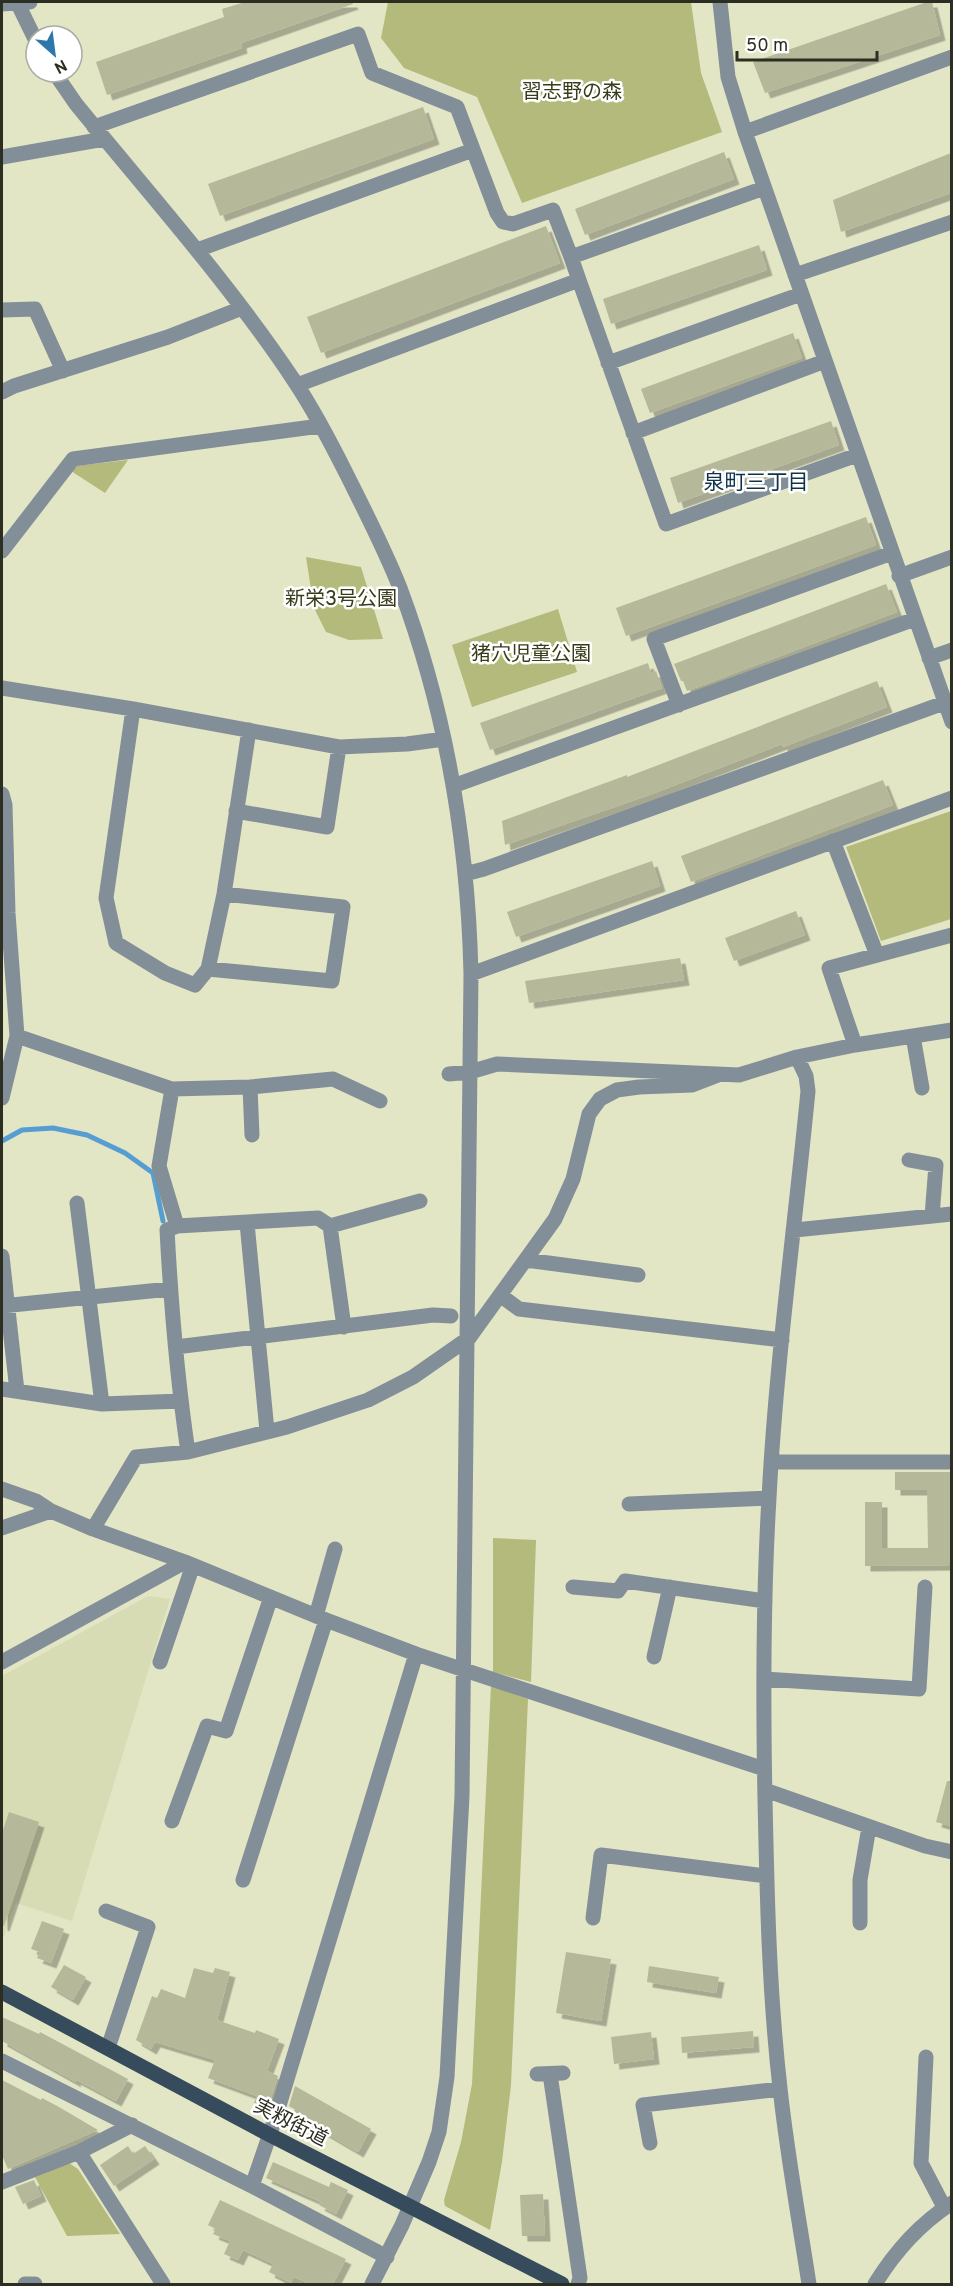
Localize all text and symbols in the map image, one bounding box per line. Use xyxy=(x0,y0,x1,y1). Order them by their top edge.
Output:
north arrow xyxy=(24,24,84,84)
scale bar xyxy=(737,24,876,62)
text: 50 m xyxy=(746,35,788,58)
text: N xyxy=(50,54,70,77)
park label: 習志野の森 xyxy=(522,80,622,106)
district label: 泉町三丁目 xyxy=(704,470,809,497)
park label: 新栄3号公園 xyxy=(285,587,397,613)
park label: 猪穴児童公園 xyxy=(471,642,591,668)
street label: 実籾街道 xyxy=(249,2094,332,2154)

